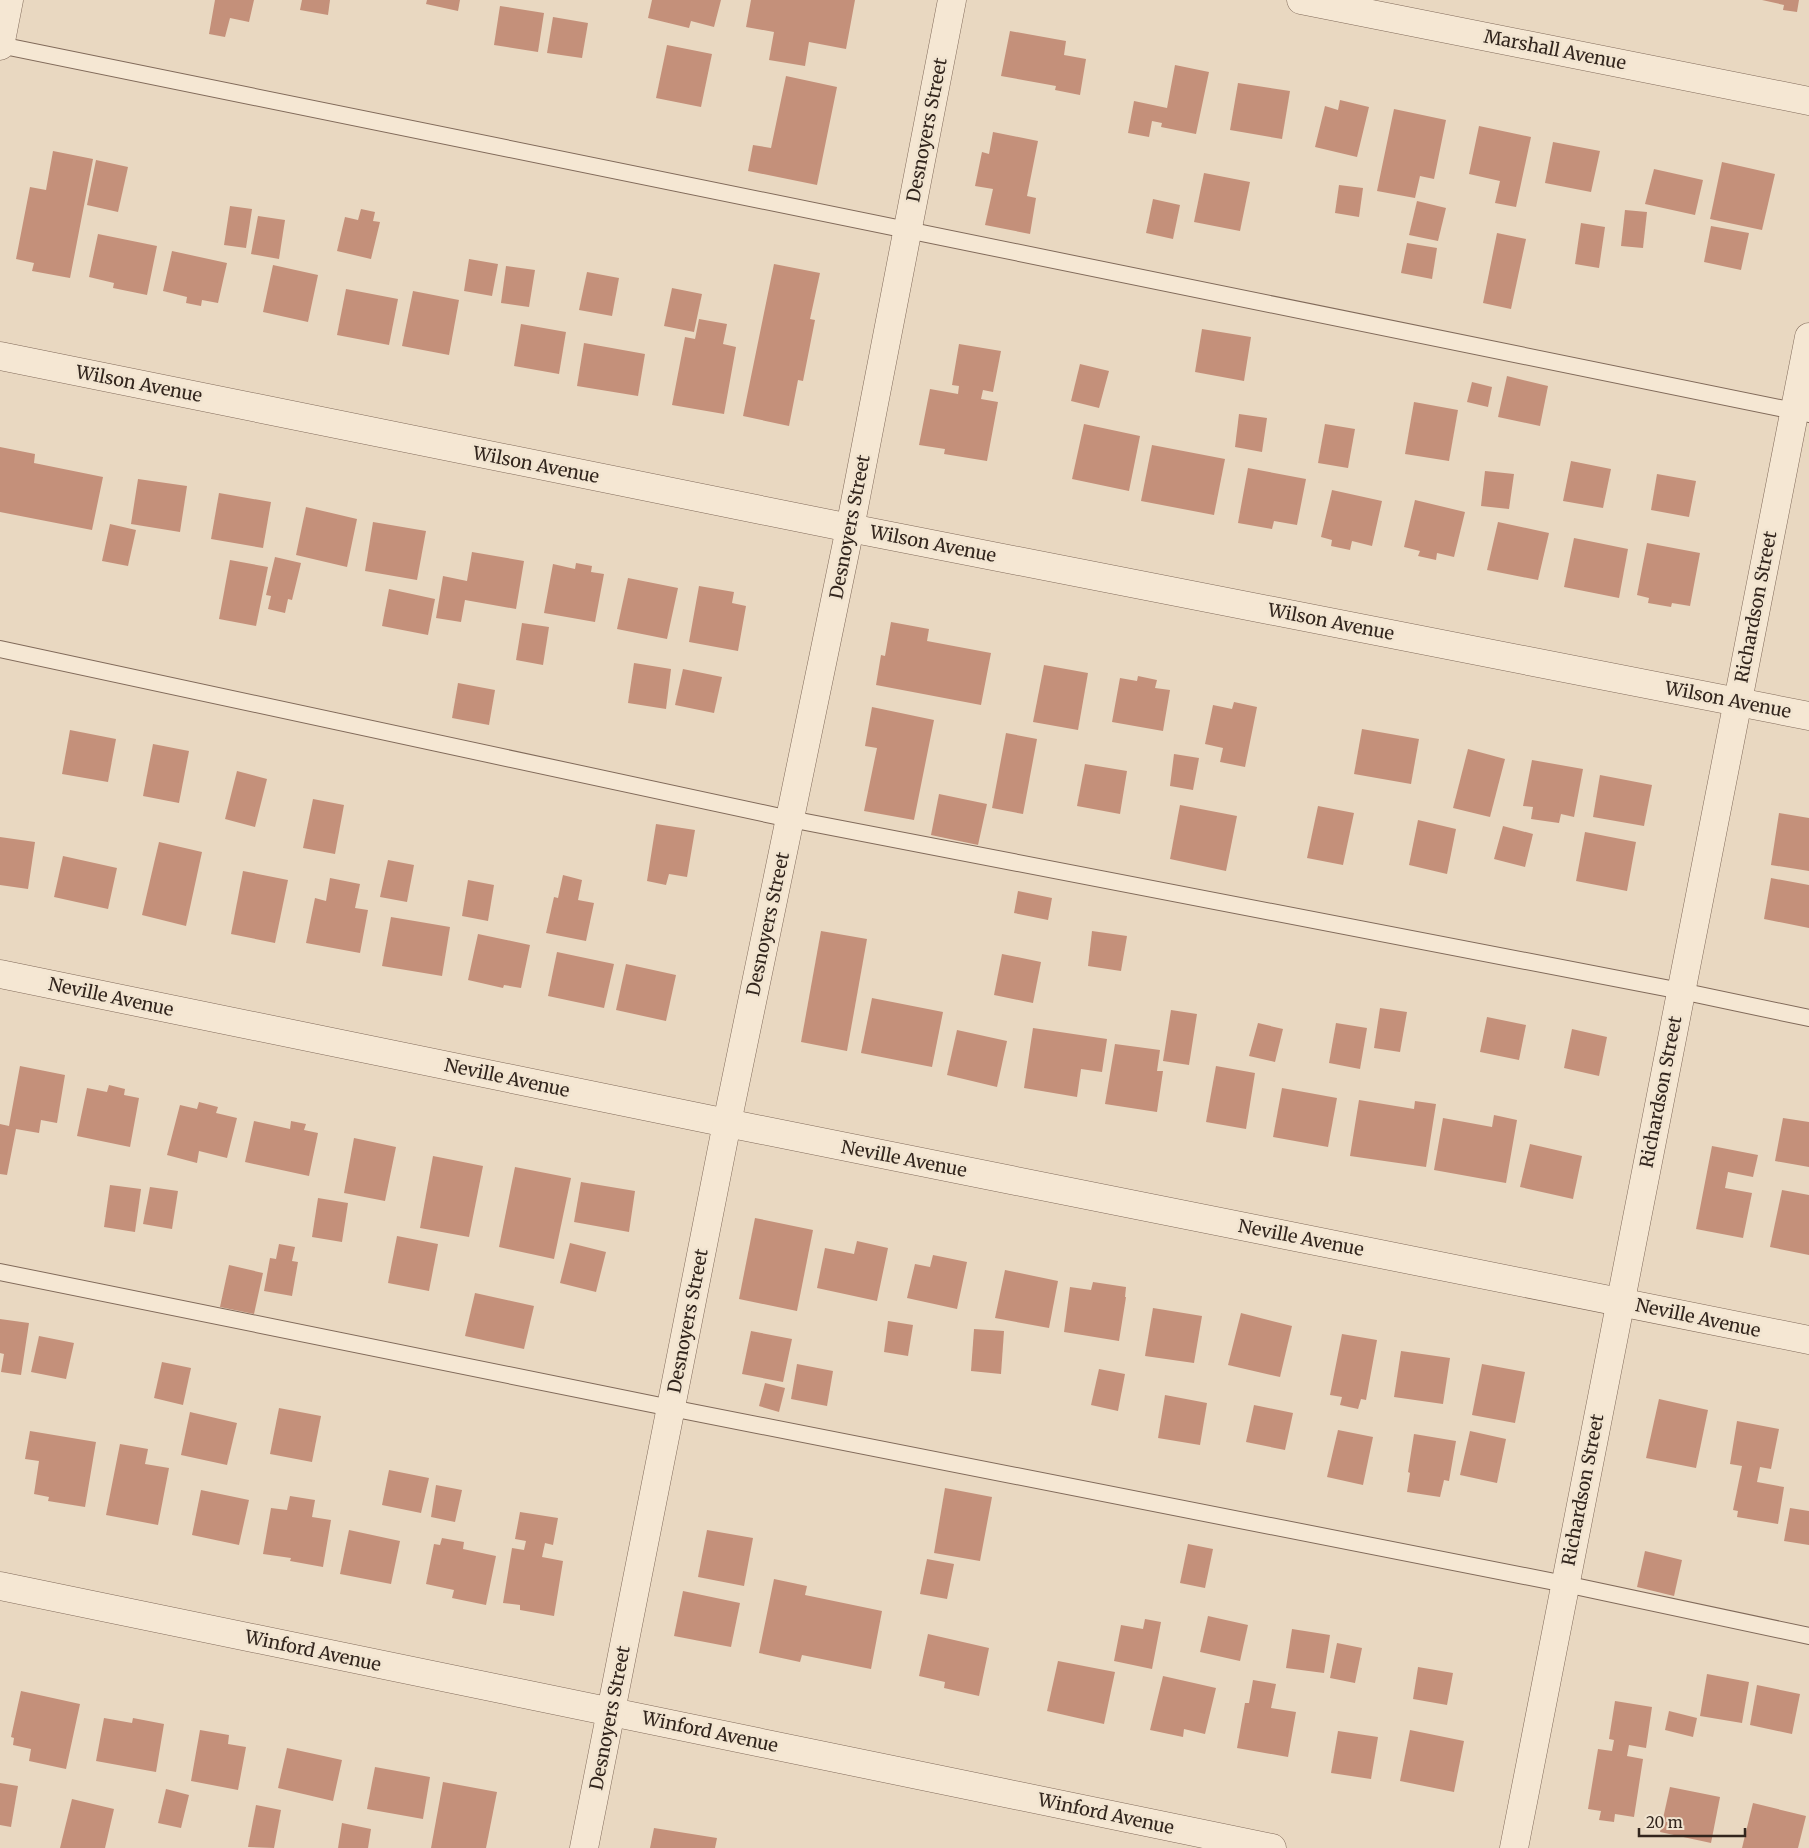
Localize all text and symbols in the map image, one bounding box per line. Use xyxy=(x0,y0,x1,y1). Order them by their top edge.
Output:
street label: Marshall Avenue xyxy=(1482,24,1628,75)
street label: Desnoyers Street xyxy=(901,56,952,204)
street label: Wilson Avenue xyxy=(73,360,204,407)
street label: Wilson Avenue xyxy=(470,441,601,488)
street label: Desnoyers Street xyxy=(824,453,875,601)
street label: Wilson Avenue xyxy=(867,520,998,567)
street label: Richardson Street xyxy=(1730,529,1782,685)
street label: Wilson Avenue xyxy=(1265,598,1396,645)
street label: Wilson Avenue xyxy=(1662,676,1793,723)
street label: Desnoyers Street xyxy=(741,850,794,998)
street label: Neville Avenue xyxy=(46,972,176,1021)
street label: Richardson Street xyxy=(1635,1014,1687,1170)
street label: Neville Avenue xyxy=(442,1053,572,1102)
street label: Neville Avenue xyxy=(839,1135,969,1182)
street label: Neville Avenue xyxy=(1236,1214,1366,1261)
street label: Desnoyers Street xyxy=(662,1247,713,1395)
street label: Neville Avenue xyxy=(1633,1293,1763,1342)
street label: Richardson Street xyxy=(1557,1412,1609,1568)
street label: Winford Avenue xyxy=(242,1625,383,1676)
street label: Desnoyers Street xyxy=(584,1644,635,1792)
street label: Winford Avenue xyxy=(639,1706,780,1757)
street label: Winford Avenue xyxy=(1035,1788,1176,1839)
scale bar xyxy=(1639,1806,1745,1838)
text: 20 m xyxy=(1646,1813,1683,1832)

